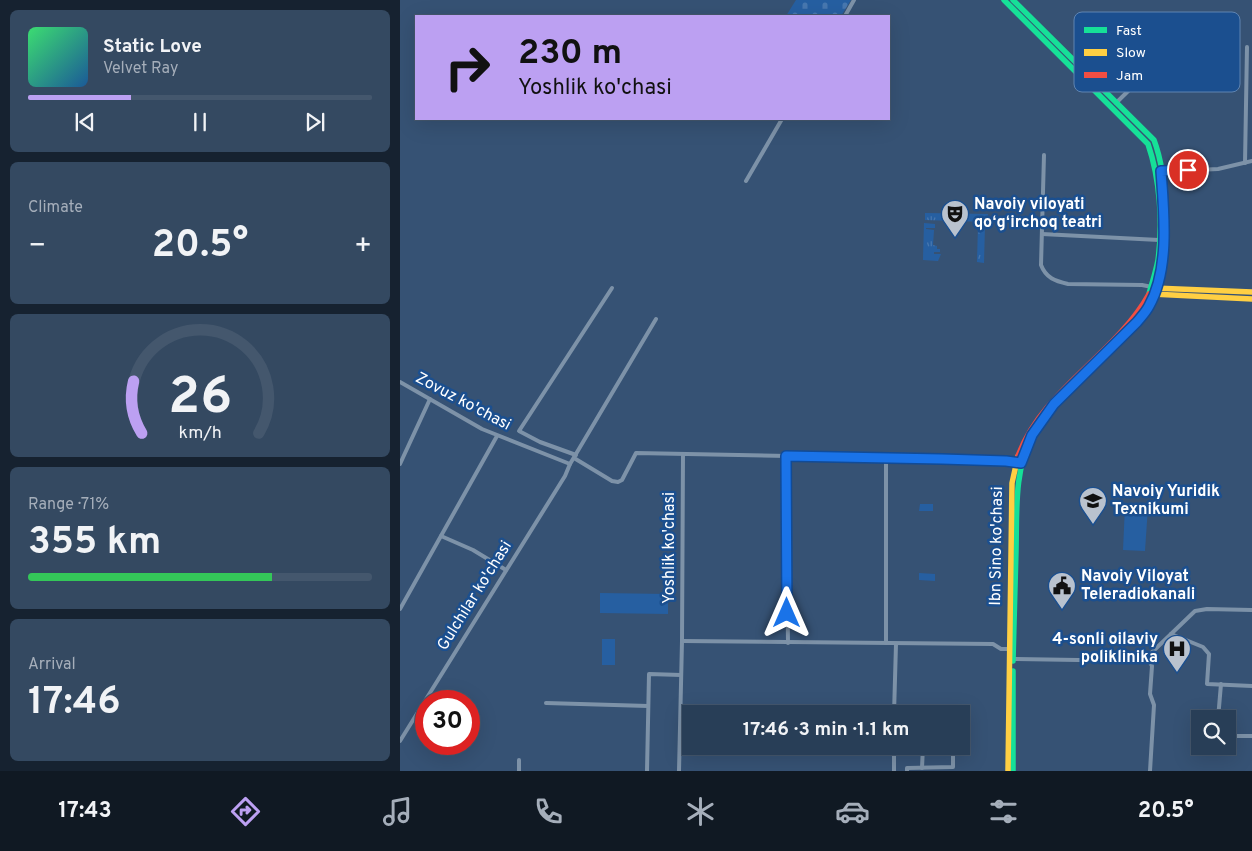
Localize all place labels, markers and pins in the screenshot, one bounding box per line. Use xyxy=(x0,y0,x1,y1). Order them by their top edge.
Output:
pin xyxy=(1167,149,1209,191)
place label: Navoiy viloyati qoʻgʻirchoq teatri xyxy=(974,195,1102,233)
theatre icon: Navoiy viloyati qoʻgʻirchoq teatri xyxy=(940,199,970,238)
place label: Navoiy Yuridik Texnikumi xyxy=(1112,482,1220,520)
school or university icon: Navoiy Yuridik Texnikumi xyxy=(1078,486,1108,525)
place label: Navoiy Viloyat Teleradiokanali xyxy=(1081,567,1195,605)
public building icon: Navoiy Viloyat Teleradiokanali xyxy=(1047,571,1077,610)
place label: 4-sonli oilaviy poliklinika xyxy=(1052,630,1158,668)
hospital icon: 4-sonli oilaviy poliklinika xyxy=(1162,634,1192,673)

